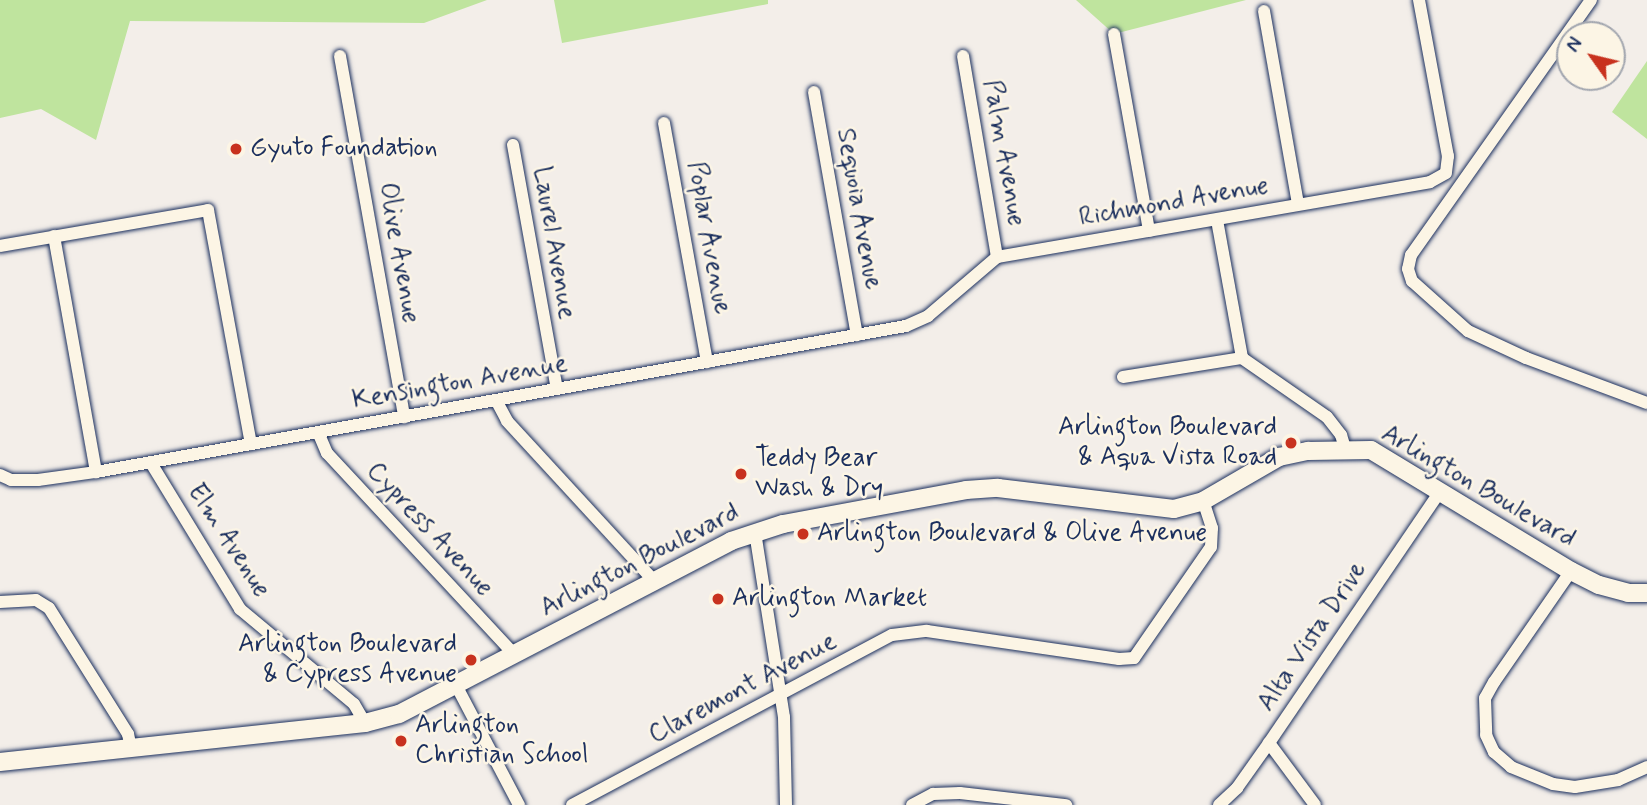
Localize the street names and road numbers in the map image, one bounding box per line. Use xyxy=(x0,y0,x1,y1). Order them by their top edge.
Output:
street label: Palm Avenue xyxy=(975,76,1031,230)
street label: Sequoia Avenue xyxy=(828,124,888,294)
street label: Poplar Avenue xyxy=(679,161,737,315)
street label: Laurel Avenue xyxy=(524,164,582,322)
street label: Richmond Avenue xyxy=(1075,171,1273,235)
street label: Olive Avenue xyxy=(370,179,426,327)
street label: Kensington Avenue xyxy=(354,349,566,417)
street label: Arlington Boulevard xyxy=(1377,420,1579,554)
street label: Cypress Avenue xyxy=(358,455,500,605)
street label: Elm Avenue xyxy=(178,476,278,606)
street label: Arlington Boulevard xyxy=(537,498,743,624)
street label: Alta Vista Drive xyxy=(1253,558,1373,716)
street label: Claremont Avenue xyxy=(644,626,842,752)

